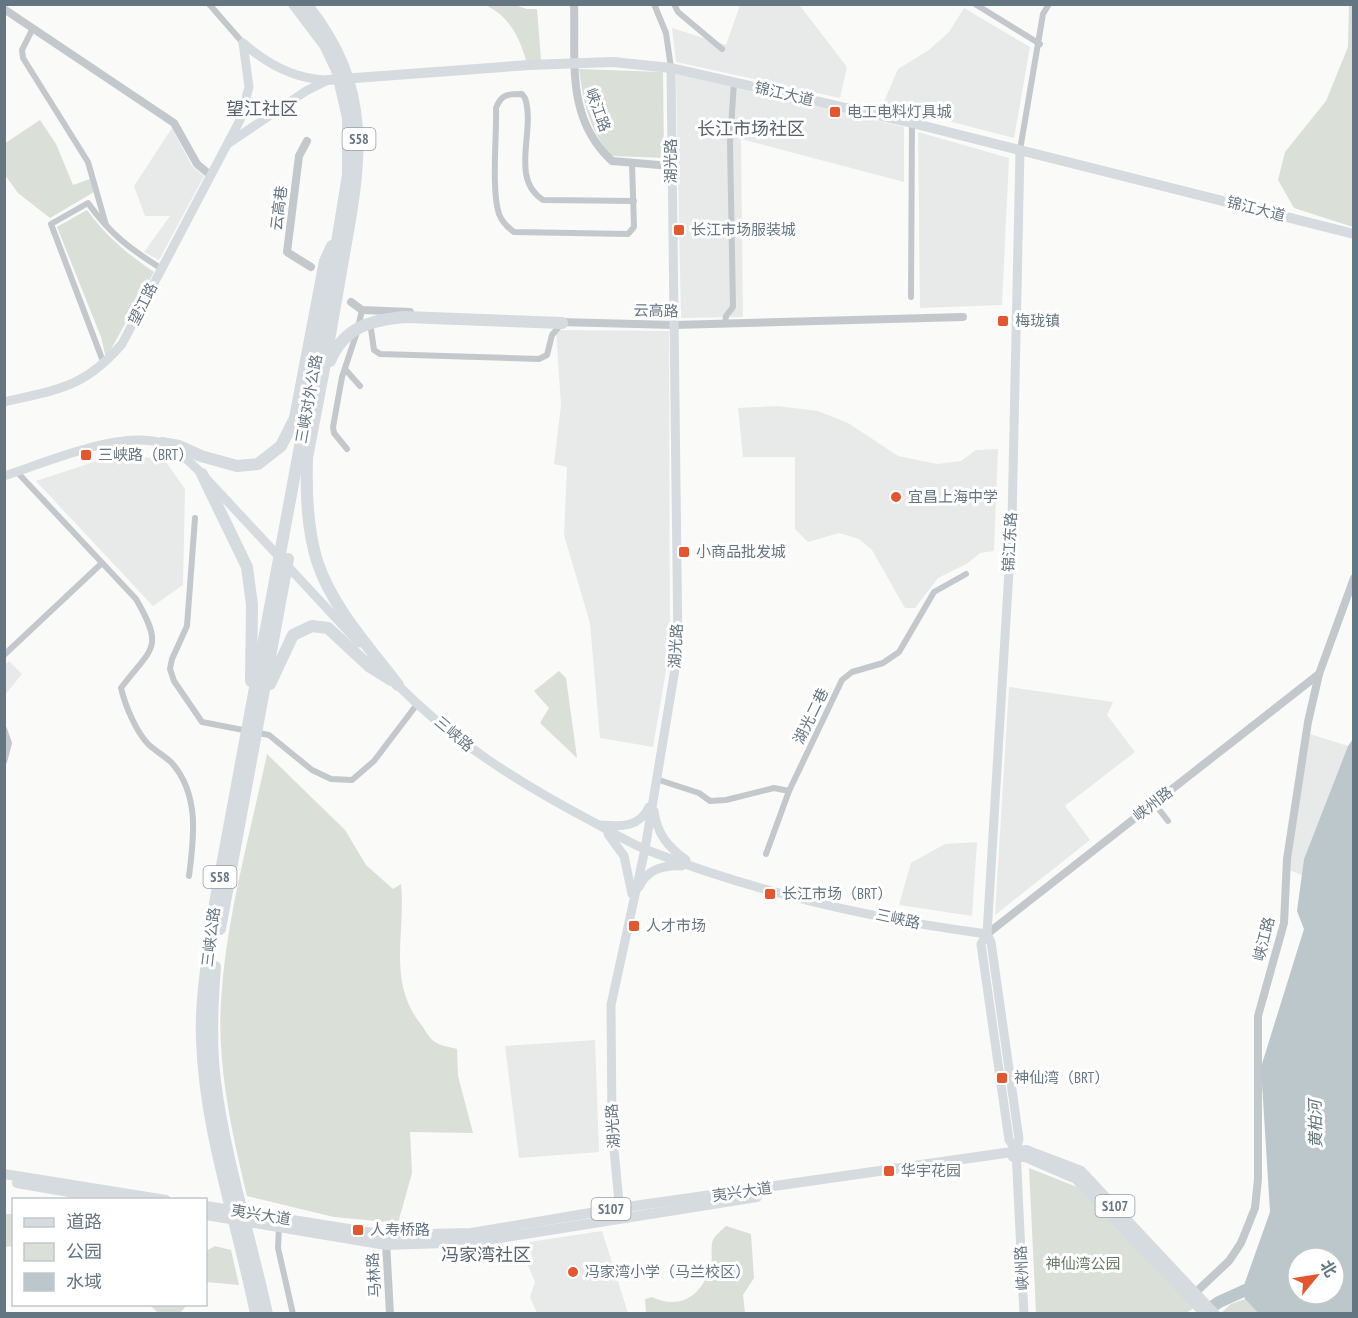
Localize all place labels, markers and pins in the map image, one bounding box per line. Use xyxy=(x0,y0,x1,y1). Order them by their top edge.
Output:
place label: 电工电料灯具城 xyxy=(847,102,952,121)
marker: 电工电料灯具城 xyxy=(828,105,842,119)
place label: 长江市场服装城 xyxy=(691,220,796,239)
marker: 长江市场服装城 xyxy=(672,223,686,237)
place label: 梅珑镇 xyxy=(1015,311,1060,330)
marker: 梅珑镇 xyxy=(996,314,1010,328)
place label: 三峡路（BRT） xyxy=(98,445,193,464)
marker: 三峡路（BRT） xyxy=(79,448,93,462)
place label: 宜昌上海中学 xyxy=(908,487,998,506)
marker: 宜昌上海中学 xyxy=(889,490,903,504)
place label: 小商品批发城 xyxy=(696,542,786,561)
marker: 小商品批发城 xyxy=(677,545,691,559)
place label: 长江市场（BRT） xyxy=(782,884,892,903)
marker: 长江市场（BRT） xyxy=(763,887,777,901)
place label: 人才市场 xyxy=(646,916,706,935)
marker: 人才市场 xyxy=(627,919,641,933)
place label: 神仙湾（BRT） xyxy=(1014,1068,1109,1087)
marker: 神仙湾（BRT） xyxy=(995,1071,1009,1085)
place label: 华宇花园 xyxy=(901,1161,961,1180)
marker: 华宇花园 xyxy=(882,1164,896,1178)
place label: 人寿桥路 xyxy=(370,1220,430,1239)
marker: 人寿桥路 xyxy=(351,1223,365,1237)
place label: 冯家湾小学（马兰校区） xyxy=(585,1262,750,1281)
marker: 冯家湾小学（马兰校区） xyxy=(566,1265,580,1279)

